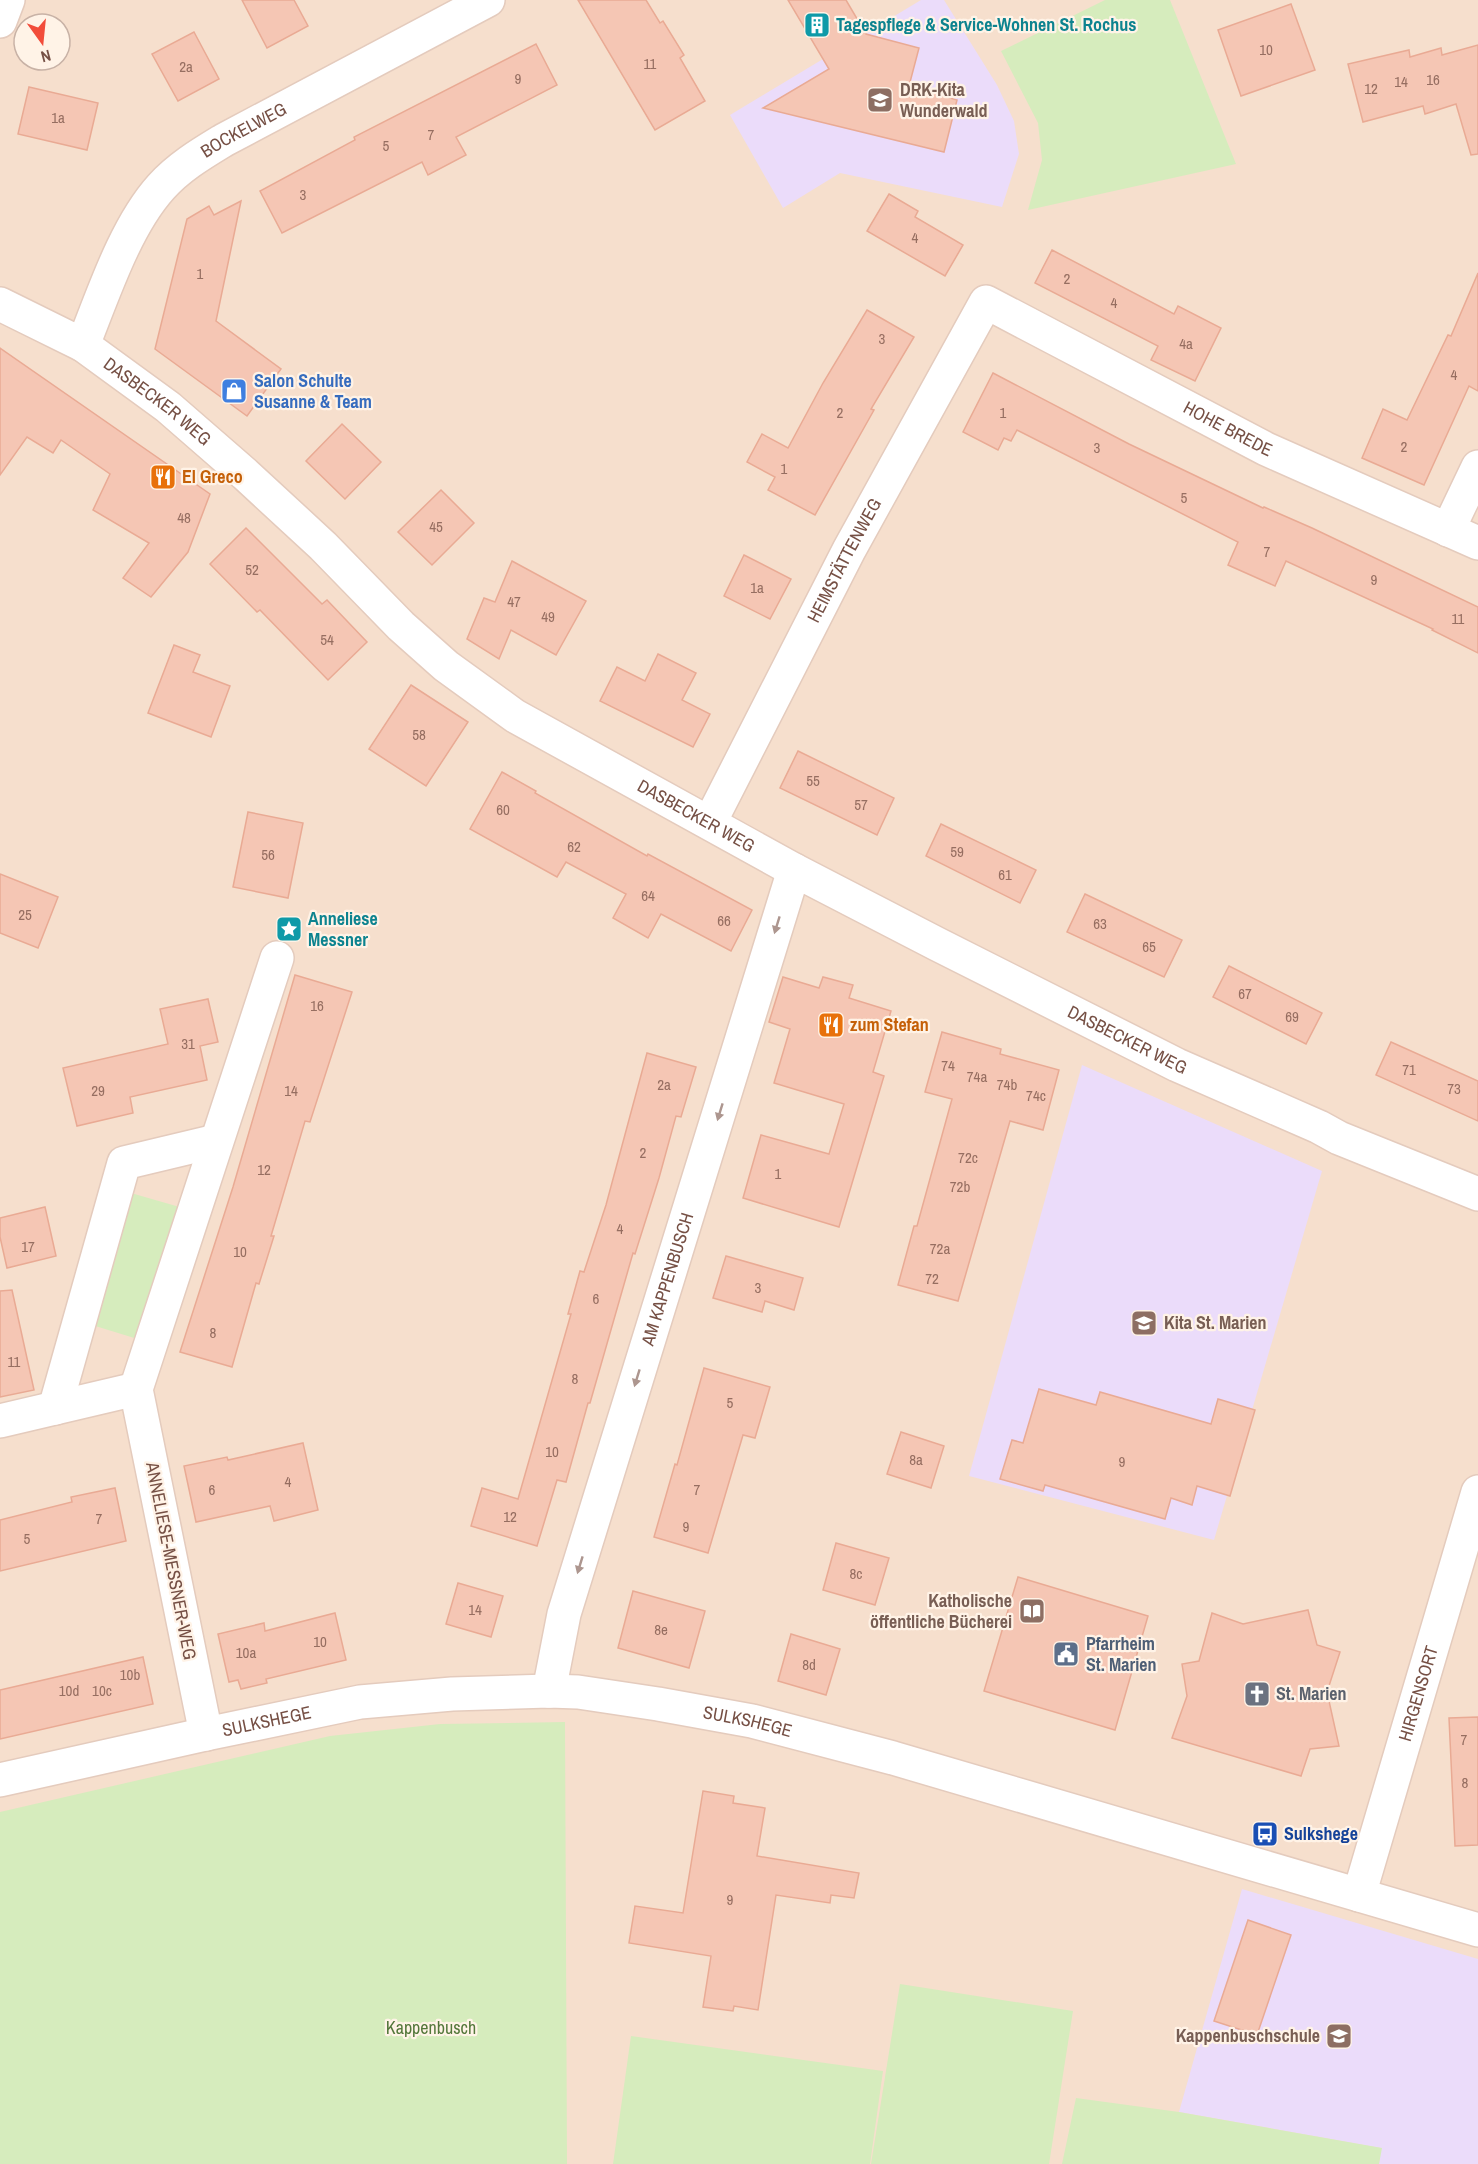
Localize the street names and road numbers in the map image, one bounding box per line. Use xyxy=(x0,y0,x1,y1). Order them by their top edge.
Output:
street label: BOCKELWEG xyxy=(196,96,291,163)
street label: DASBECKER WEG xyxy=(99,351,217,451)
street label: HOHE BREDE xyxy=(1179,395,1277,462)
street label: HEIMSTÄTTENWEG xyxy=(801,494,887,627)
street label: DASBECKER WEG xyxy=(633,773,760,858)
street label: DASBECKER WEG xyxy=(1064,999,1191,1080)
street label: AM KAPPENBUSCH xyxy=(634,1209,699,1349)
street label: ANNELIESE-MESSNER-WEG xyxy=(140,1459,203,1662)
street label: HIRGENSORT xyxy=(1392,1643,1444,1744)
street label: SULKSHEGE xyxy=(220,1699,313,1742)
street label: SULKSHEGE xyxy=(701,1699,795,1743)

